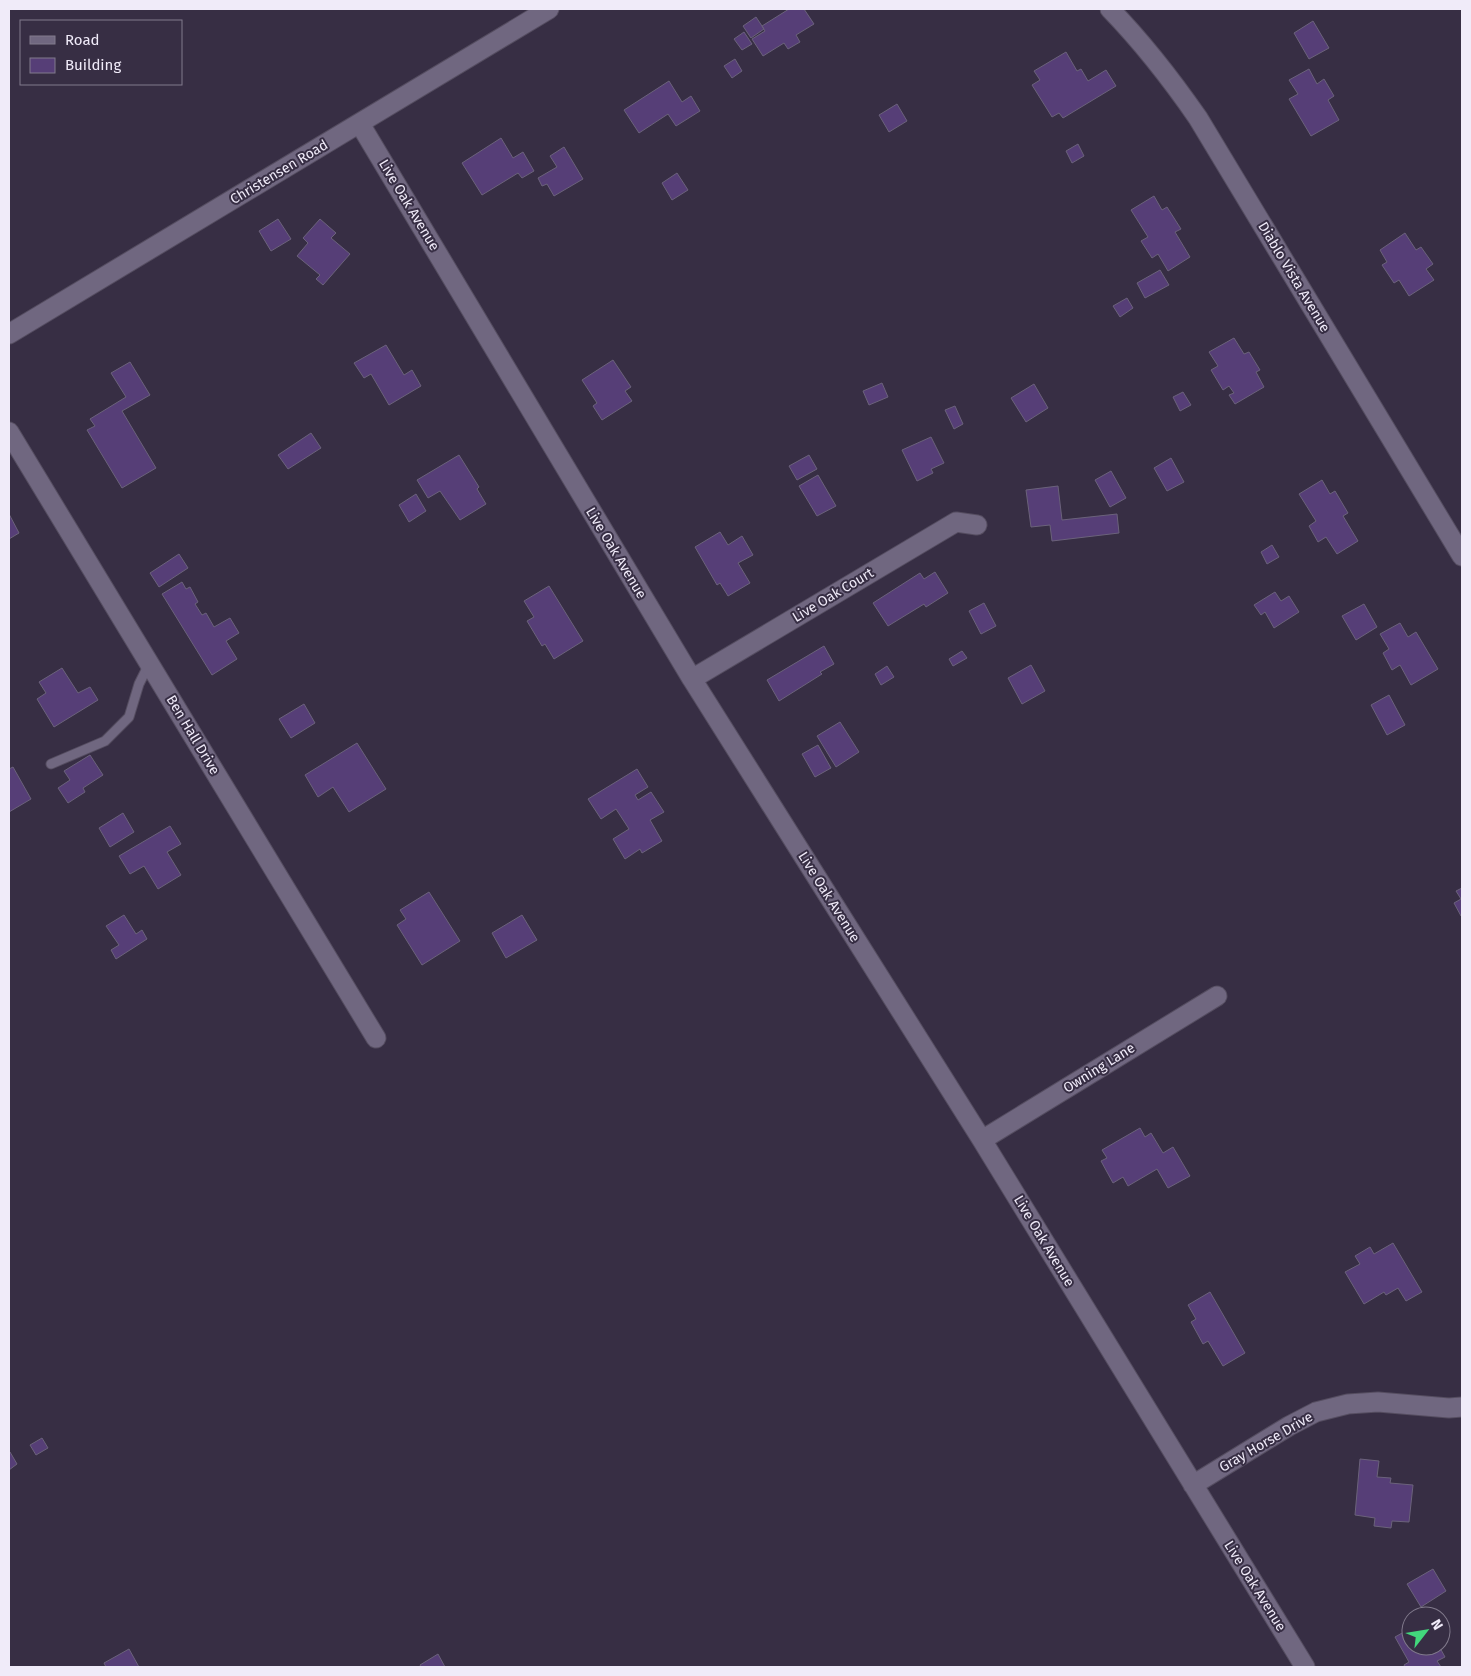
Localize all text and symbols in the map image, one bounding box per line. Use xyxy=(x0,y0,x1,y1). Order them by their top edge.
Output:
legend xyxy=(20,20,182,85)
text: Road xyxy=(65,31,100,49)
text: Building xyxy=(65,56,121,74)
street label: Christensen Road xyxy=(227,136,331,208)
street label: Live Oak Avenue xyxy=(375,156,443,254)
street label: Diablo Vista Avenue xyxy=(1254,219,1334,335)
street label: Live Oak Avenue xyxy=(582,504,650,602)
street label: Live Oak Court xyxy=(789,564,877,626)
street label: Ben Hall Drive xyxy=(163,692,223,778)
street label: Live Oak Avenue xyxy=(794,849,864,945)
street label: Owning Lane xyxy=(1060,1039,1138,1097)
street label: Live Oak Avenue xyxy=(1010,1192,1078,1290)
street label: Gray Horse Drive xyxy=(1216,1408,1316,1476)
street label: Live Oak Avenue xyxy=(1220,1538,1290,1634)
north arrow xyxy=(1401,1606,1451,1656)
text: N xyxy=(1427,1616,1446,1633)

